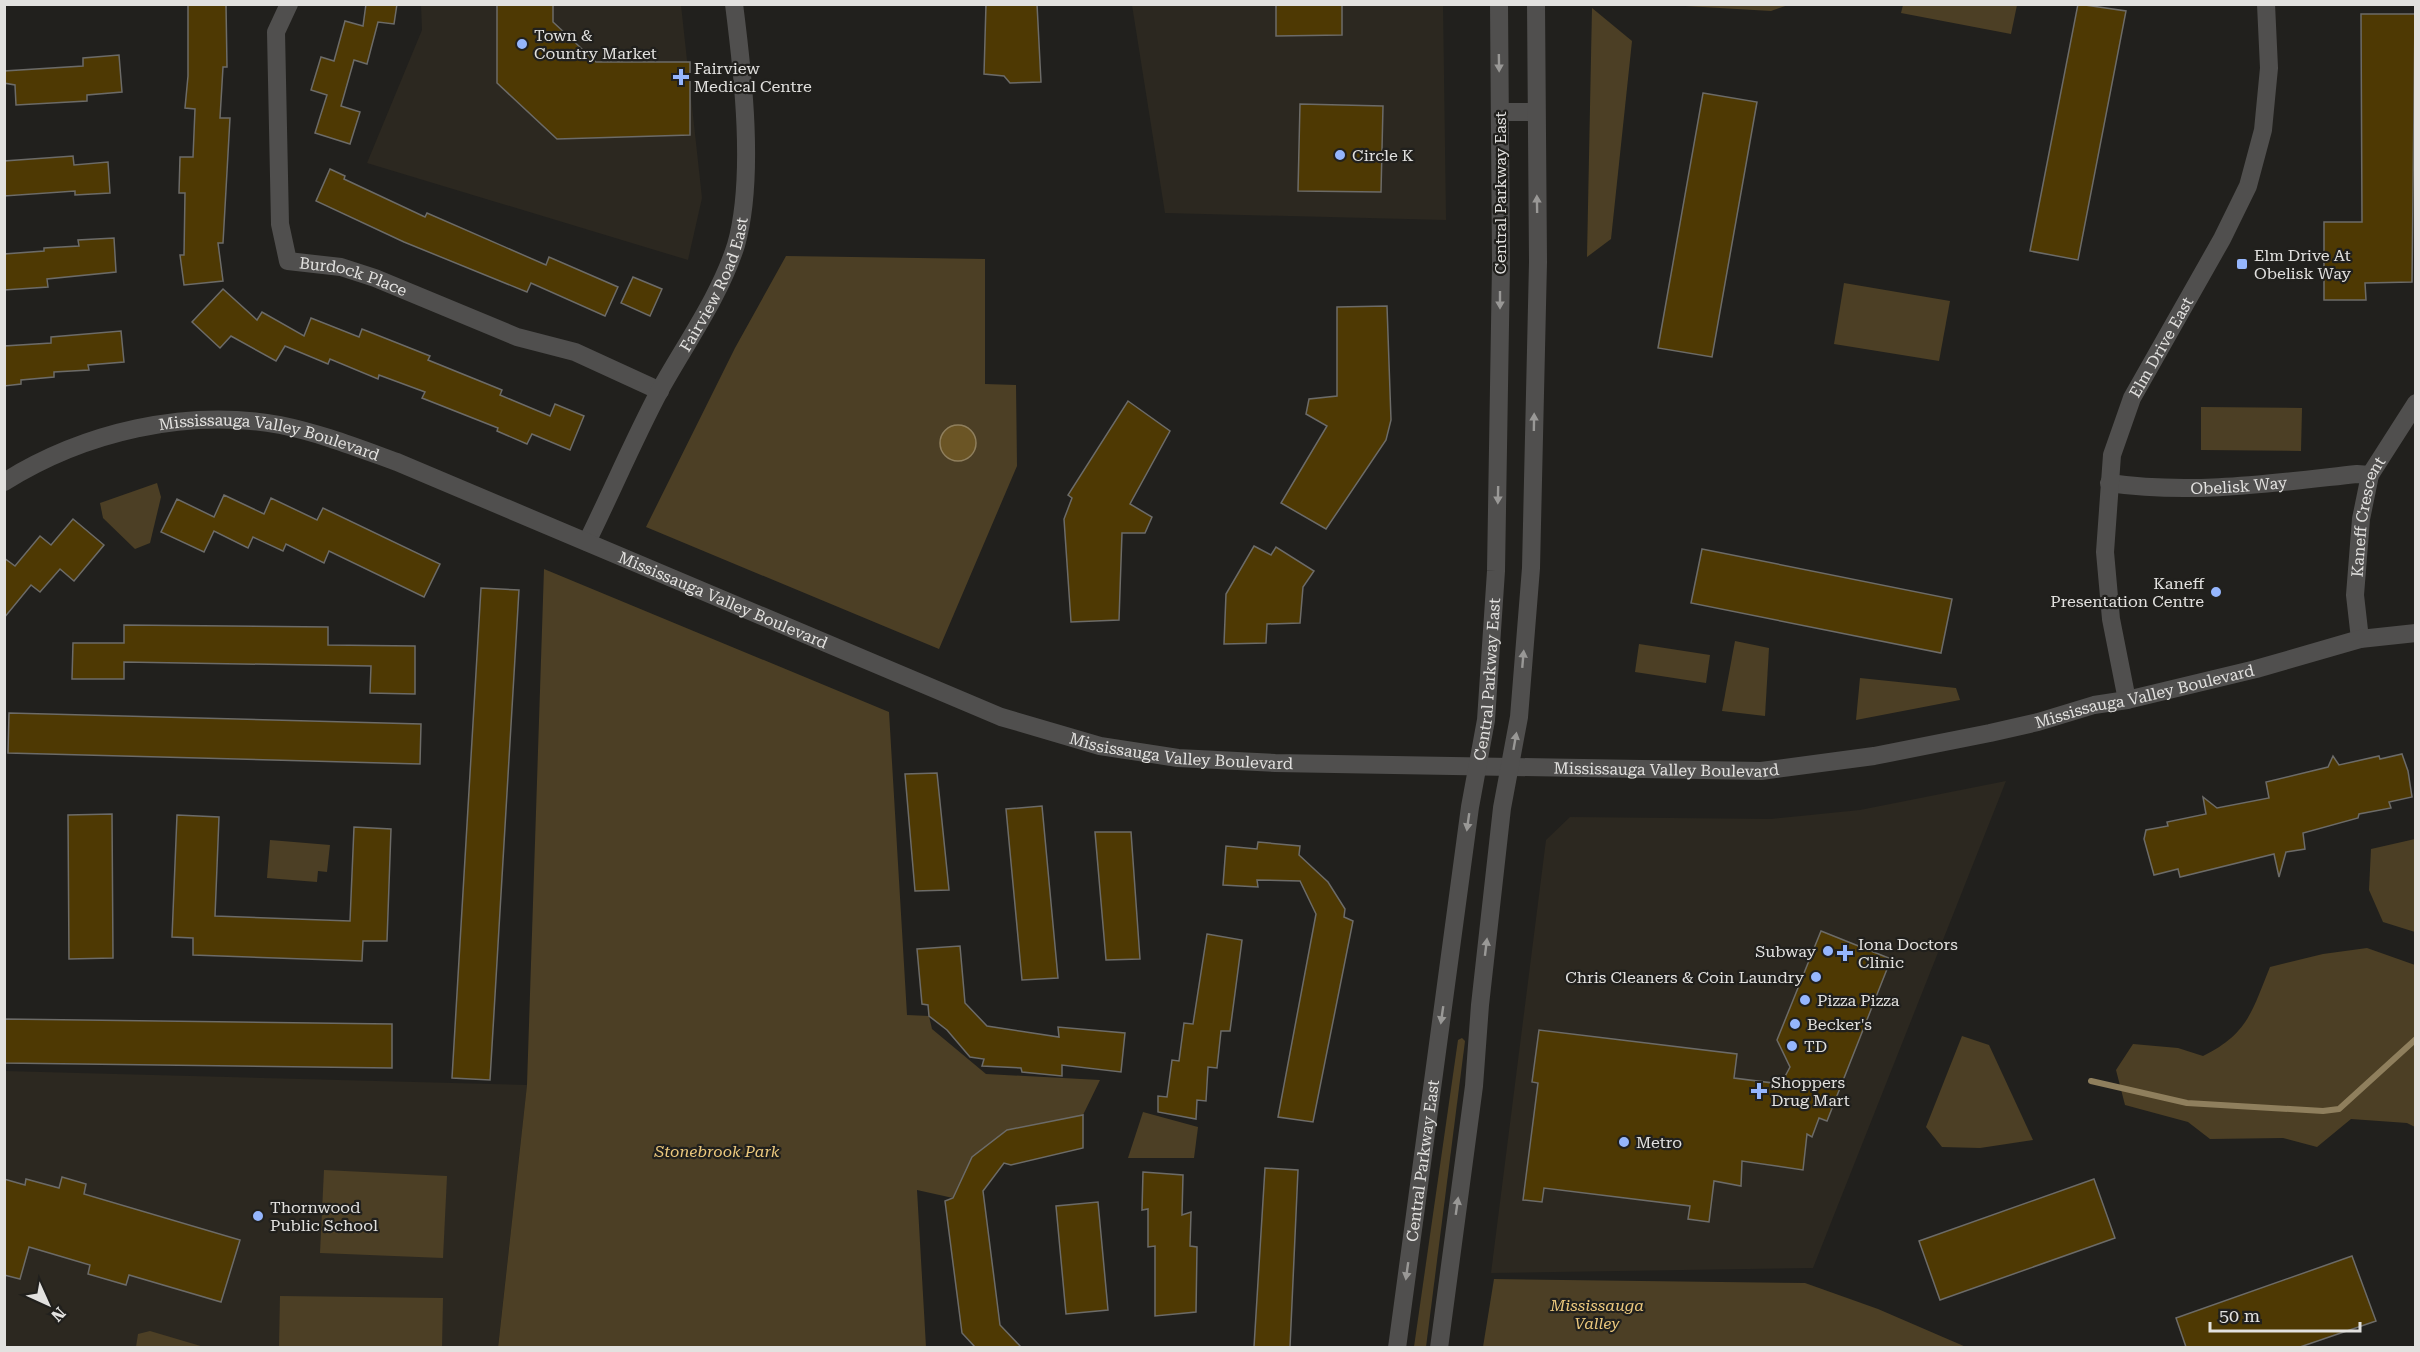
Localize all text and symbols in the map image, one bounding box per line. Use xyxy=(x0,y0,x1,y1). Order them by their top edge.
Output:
place label: Town & Country Market xyxy=(534,26,657,63)
marker: Town & Country Market xyxy=(515,37,529,51)
one-way arrow xyxy=(1494,53,1504,72)
place label: Fairview Medical Centre xyxy=(694,59,812,96)
marker: Fairview Medical Centre xyxy=(672,68,690,86)
street label: Central Parkway East xyxy=(1491,111,1510,275)
place label: Circle K xyxy=(1352,146,1414,165)
marker: Circle K xyxy=(1333,148,1347,162)
one-way arrow xyxy=(1532,194,1542,213)
street label: Fairview Road East xyxy=(676,216,752,355)
place label: Elm Drive At Obelisk Way xyxy=(2254,246,2351,283)
street label: Burdock Place xyxy=(298,253,410,300)
marker: Elm Drive At Obelisk Way xyxy=(2235,257,2249,271)
one-way arrow xyxy=(1495,290,1505,309)
street label: Elm Drive East xyxy=(2125,294,2197,401)
street label: Mississauga Valley Boulevard xyxy=(158,411,382,465)
one-way arrow xyxy=(1529,413,1539,432)
street label: Kaneff Crescent xyxy=(2347,453,2389,578)
street label: Obelisk Way xyxy=(2190,473,2289,498)
one-way arrow xyxy=(1493,485,1503,504)
street label: Mississauga Valley Boulevard xyxy=(616,548,831,653)
place label: Kaneff Presentation Centre xyxy=(2050,574,2204,611)
marker: Kaneff Presentation Centre xyxy=(2209,585,2223,599)
street label: Central Parkway East xyxy=(1470,597,1504,762)
one-way arrow xyxy=(1519,649,1528,668)
street label: Mississauga Valley Boulevard xyxy=(2033,661,2256,732)
street label: Mississauga Valley Boulevard xyxy=(1067,729,1293,773)
one-way arrow xyxy=(1510,732,1519,751)
street label: Mississauga Valley Boulevard xyxy=(1553,759,1780,781)
one-way arrow xyxy=(1463,812,1472,831)
place label: Iona Doctors Clinic xyxy=(1858,935,1958,972)
one-way arrow xyxy=(1481,937,1491,956)
place label: Subway xyxy=(1755,942,1817,961)
marker: Subway xyxy=(1821,944,1835,958)
marker: Iona Doctors Clinic xyxy=(1836,944,1854,962)
place label: Chris Cleaners & Coin Laundry xyxy=(1565,968,1805,987)
marker: Chris Cleaners & Coin Laundry xyxy=(1809,970,1823,984)
place label: Pizza Pizza xyxy=(1817,991,1900,1010)
marker: Pizza Pizza xyxy=(1798,993,1812,1007)
one-way arrow xyxy=(1437,1006,1447,1025)
place label: Becker's xyxy=(1807,1015,1872,1034)
marker: Becker's xyxy=(1788,1017,1802,1031)
place label: TD xyxy=(1804,1037,1827,1056)
marker: TD xyxy=(1785,1039,1799,1053)
place label: Shoppers Drug Mart xyxy=(1771,1073,1850,1110)
street label: Central Parkway East xyxy=(1402,1079,1443,1243)
marker: Shoppers Drug Mart xyxy=(1752,1084,1766,1098)
place label: Metro xyxy=(1636,1133,1682,1152)
marker: Metro xyxy=(1617,1135,1631,1149)
park label: Stonebrook Park xyxy=(654,1142,780,1161)
one-way arrow xyxy=(1453,1197,1462,1216)
place label: Thornwood Public School xyxy=(270,1198,378,1235)
marker: Thornwood Public School xyxy=(251,1209,265,1223)
one-way arrow xyxy=(1403,1261,1412,1280)
north arrow xyxy=(18,1274,78,1334)
scale bar xyxy=(2210,1295,2360,1333)
park label: Mississauga Valley xyxy=(1549,1296,1644,1333)
text: N xyxy=(47,1303,69,1325)
text: 50 m xyxy=(2219,1305,2260,1326)

